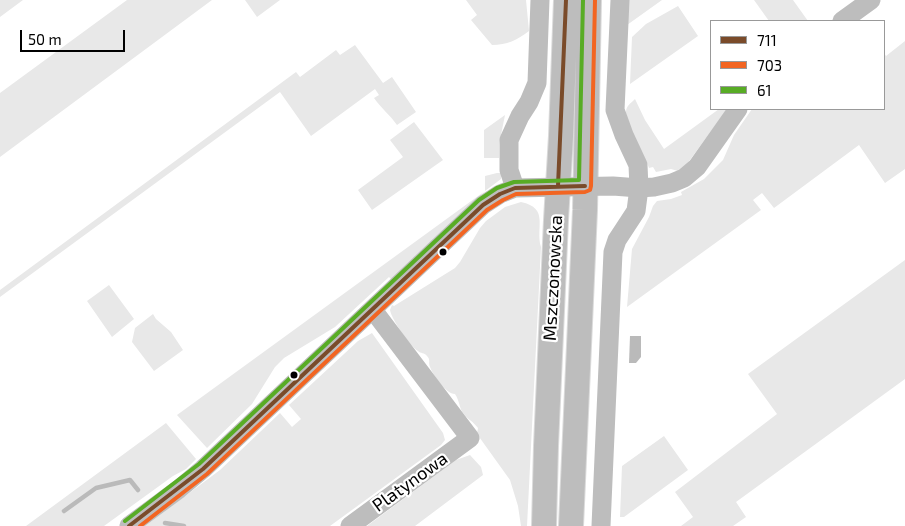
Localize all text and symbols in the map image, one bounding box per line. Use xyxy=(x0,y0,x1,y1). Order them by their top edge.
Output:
scale bar xyxy=(22,20,128,52)
legend xyxy=(710,20,885,110)
text: 50 m xyxy=(28,30,62,48)
text: 711 xyxy=(757,31,777,49)
text: 703 xyxy=(757,56,782,74)
text: 61 xyxy=(757,81,772,99)
street label: Mszczonowska xyxy=(539,215,567,341)
unlabelled marker xyxy=(438,247,448,257)
unlabelled marker xyxy=(289,370,299,380)
street label: Platynowa xyxy=(368,448,452,516)

